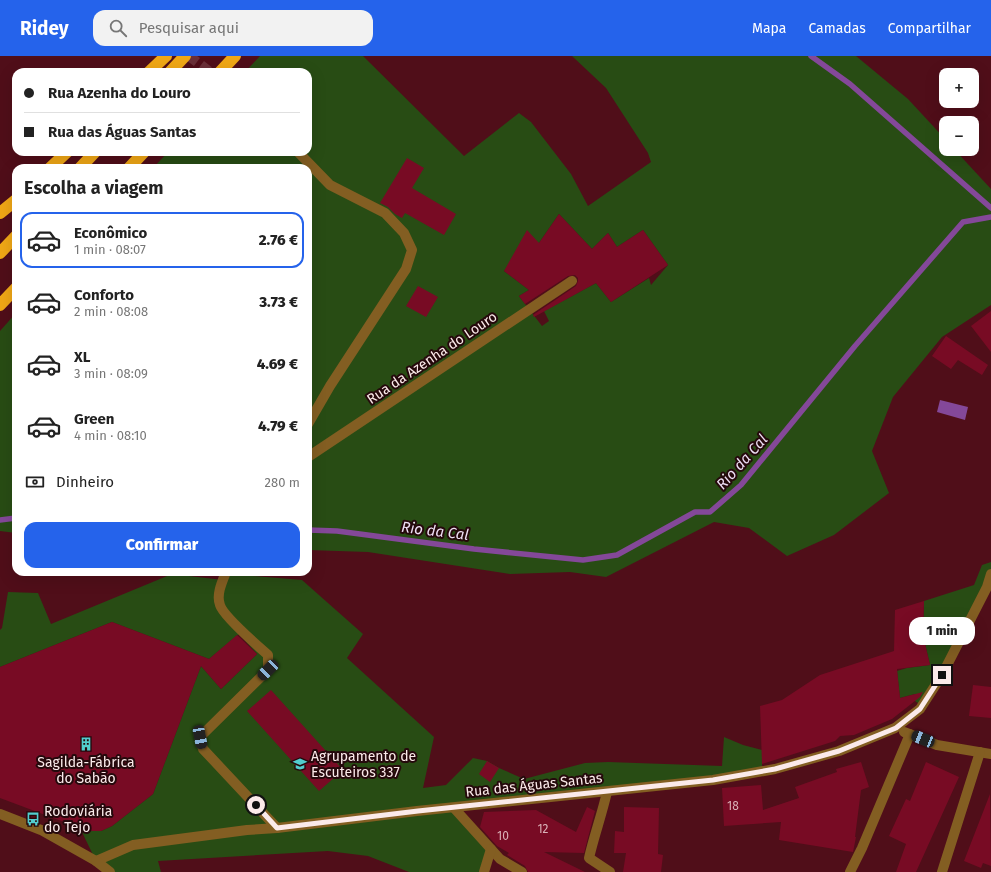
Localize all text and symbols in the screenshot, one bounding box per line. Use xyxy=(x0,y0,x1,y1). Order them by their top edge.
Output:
search box xyxy=(93,10,373,46)
text: Ridey xyxy=(20,17,69,40)
icon: search xyxy=(107,17,129,39)
text: Pesquisar aqui xyxy=(139,19,239,37)
text: Mapa xyxy=(752,20,786,37)
text: Camadas xyxy=(808,20,866,37)
text: Compartilhar xyxy=(888,20,971,37)
map controls xyxy=(939,68,979,156)
button: + xyxy=(939,68,979,108)
text: Rua Azenha do Louro xyxy=(48,84,191,102)
button: − xyxy=(939,116,979,156)
text: Rua das Águas Santas xyxy=(48,123,196,141)
text: Escolha a viagem xyxy=(24,177,164,199)
icon: car xyxy=(26,222,62,258)
text: Econômico xyxy=(74,224,147,242)
text: 2.76 € xyxy=(259,231,298,249)
text: 1 min · 08:07 xyxy=(74,242,146,257)
icon: car xyxy=(26,284,62,320)
text: Conforto xyxy=(74,286,134,304)
text: 3.73 € xyxy=(259,293,298,311)
text: 2 min · 08:08 xyxy=(74,304,148,319)
street label: Rua da Azenha do Louro xyxy=(364,308,500,408)
icon: car xyxy=(26,346,62,382)
text: XL xyxy=(74,348,90,366)
text: 4.69 € xyxy=(257,355,298,373)
text: 3 min · 08:09 xyxy=(74,366,148,381)
icon: car xyxy=(26,408,62,444)
text: Green xyxy=(74,410,114,428)
text: 4.79 € xyxy=(258,417,298,435)
text: 4 min · 08:10 xyxy=(74,428,147,443)
water label: Rio da Cal xyxy=(713,431,771,493)
icon: cash xyxy=(24,471,46,493)
text: Dinheiro xyxy=(56,473,114,491)
text: 280 m xyxy=(265,475,300,490)
water label: Rio da Cal xyxy=(400,518,470,544)
button: Confirmar xyxy=(24,522,300,568)
callout: 1 min xyxy=(909,617,975,645)
text: 1 min xyxy=(926,623,958,638)
car xyxy=(255,657,281,683)
route end xyxy=(933,666,951,684)
car xyxy=(192,724,208,750)
car xyxy=(910,729,936,749)
building icon: Sagilda-Fábrica do Sabão xyxy=(78,736,94,752)
place label: Agrupamento de Escuteiros 337 xyxy=(311,748,416,781)
place label: Sagilda-Fábrica do Sabão xyxy=(37,754,135,787)
school or university icon: Agrupamento de Escuteiros 337 xyxy=(292,756,308,772)
street label: Rua das Águas Santas xyxy=(465,768,604,801)
route start xyxy=(247,796,265,814)
house number: 18 xyxy=(727,799,739,813)
place label: Rodoviária do Tejo xyxy=(44,803,112,836)
bus stop icon: Rodoviária do Tejo xyxy=(25,811,41,827)
house number: 12 xyxy=(537,822,549,836)
house number: 10 xyxy=(497,829,509,843)

